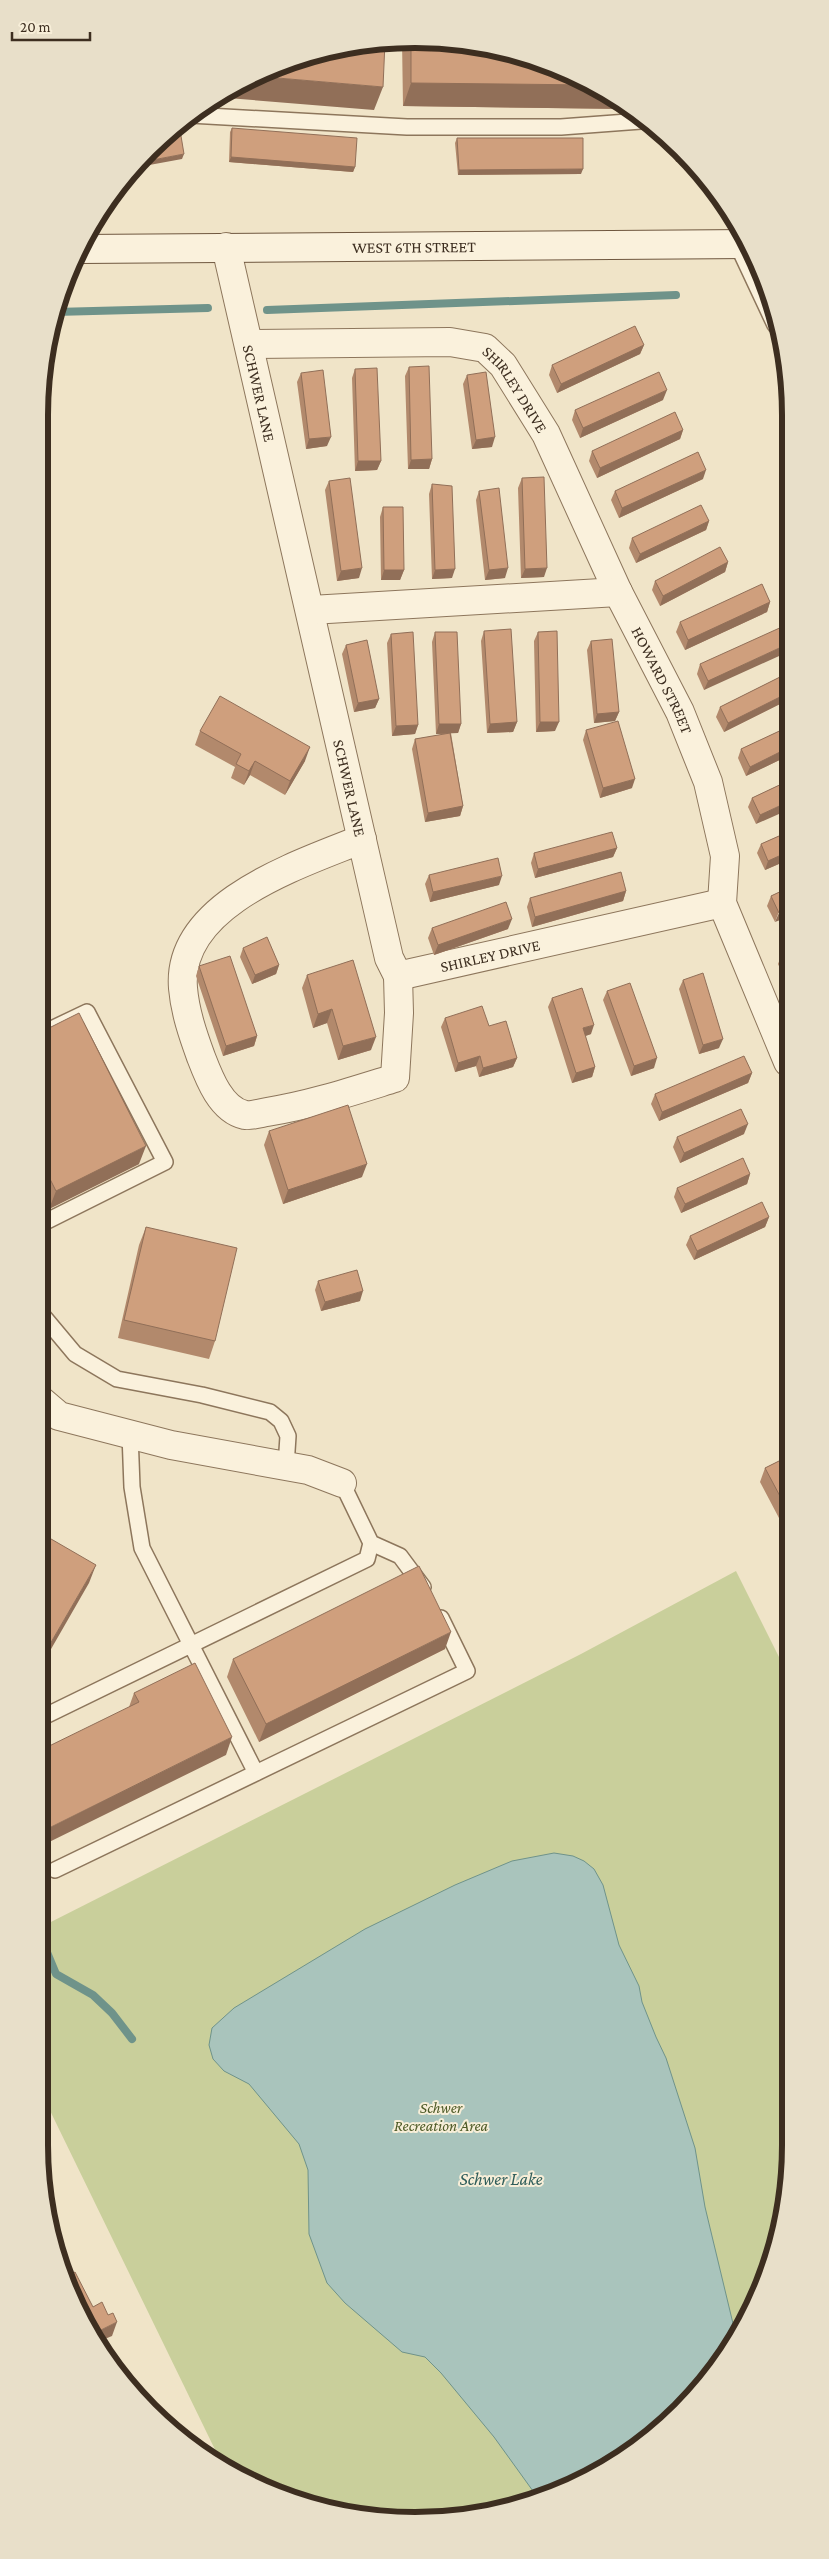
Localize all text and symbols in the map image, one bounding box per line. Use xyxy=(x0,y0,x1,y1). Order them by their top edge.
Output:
scale bar xyxy=(12,10,90,42)
text: 20 m xyxy=(20,19,51,35)
street label: WEST 6TH STREET xyxy=(352,238,476,255)
street label: SHIRLEY DRIVE xyxy=(480,342,551,436)
street label: SCHWER LANE xyxy=(240,343,279,444)
street label: HOWARD STREET xyxy=(629,624,696,736)
street label: SCHWER LANE xyxy=(331,738,369,838)
street label: SHIRLEY DRIVE xyxy=(439,936,542,975)
park label: Schwer Recreation Area xyxy=(394,2099,489,2134)
water label: Schwer Lake xyxy=(459,2169,543,2189)

